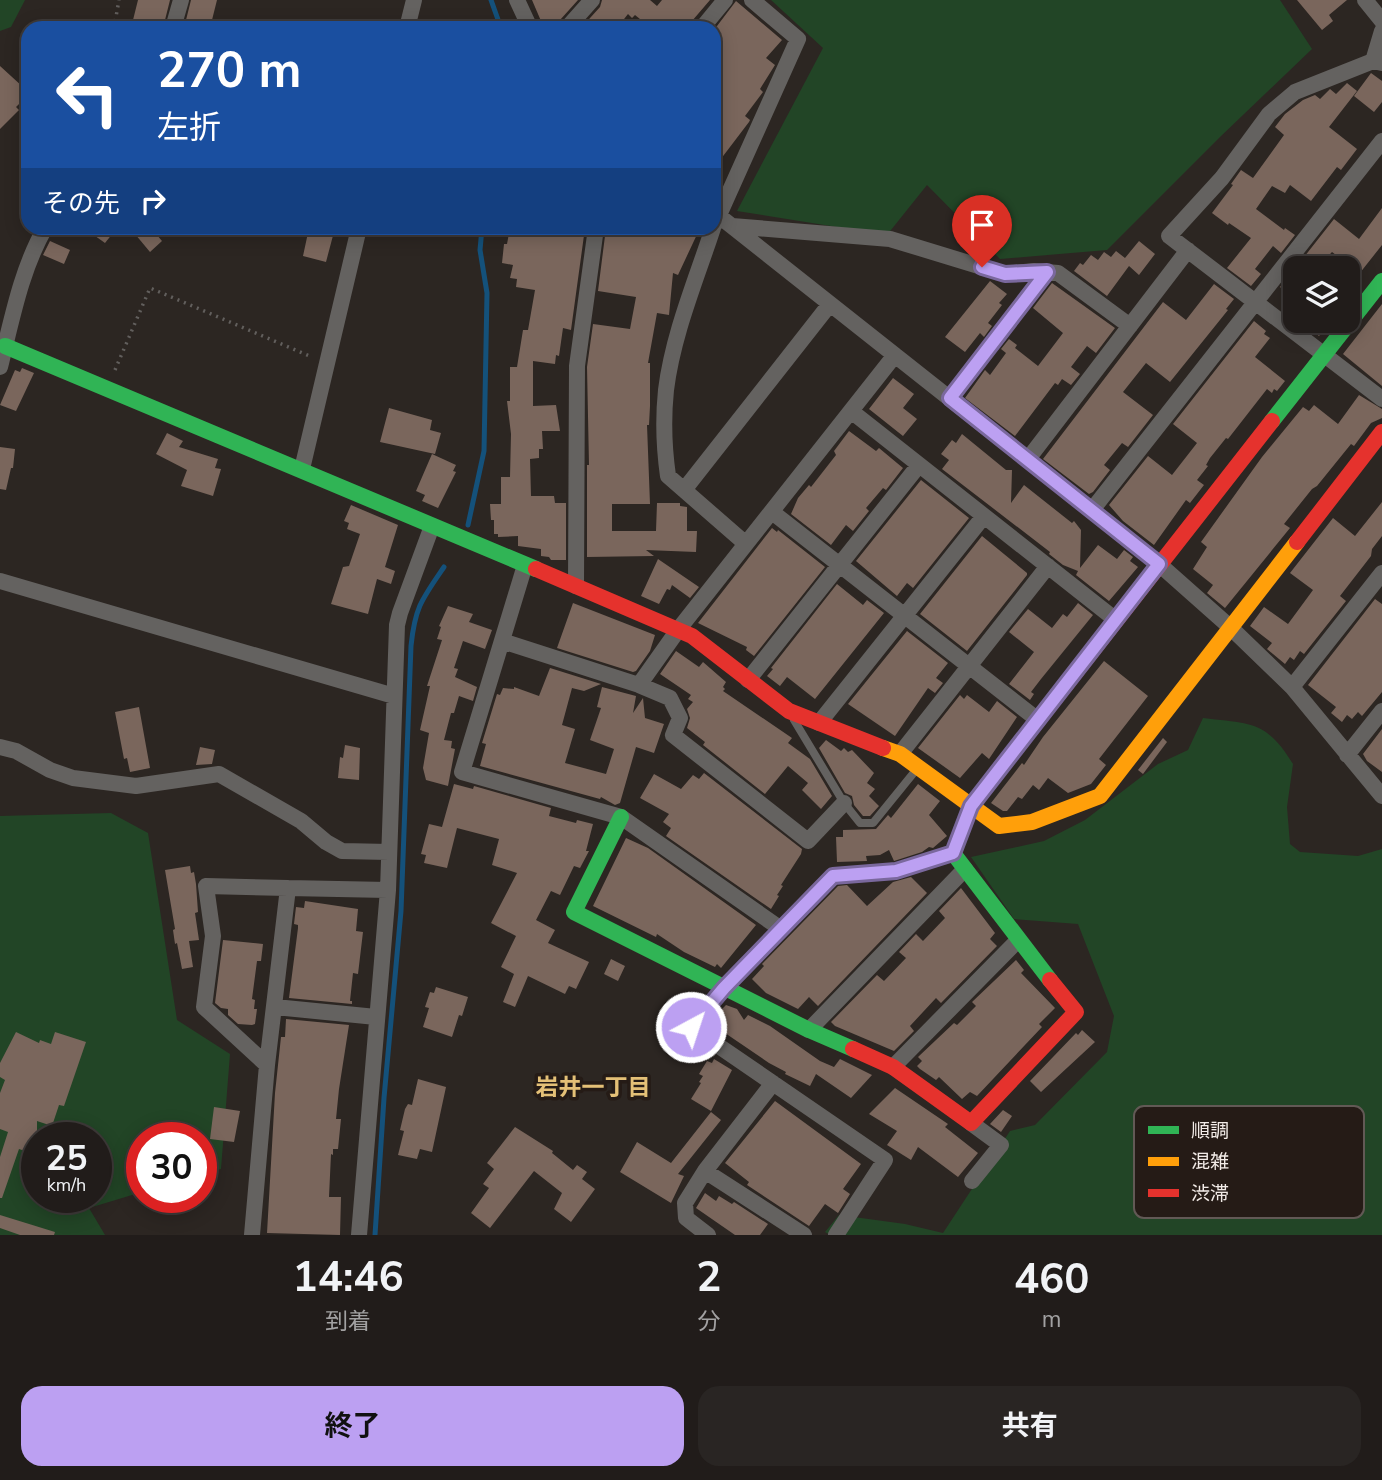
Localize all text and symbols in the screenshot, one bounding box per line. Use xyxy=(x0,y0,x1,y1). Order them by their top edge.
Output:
text: 270 m xyxy=(157,37,301,104)
icon: left xyxy=(42,49,133,140)
text: 左折 xyxy=(157,106,221,149)
icon: right xyxy=(134,182,172,220)
text: その先 xyxy=(42,186,120,221)
pin xyxy=(952,195,1012,267)
icon: arrive xyxy=(963,206,1001,244)
map controls xyxy=(1283,256,1360,333)
button: layers xyxy=(1283,256,1360,333)
position arrow xyxy=(654,990,728,1064)
district label: 岩井一丁目 xyxy=(536,1072,651,1103)
legend xyxy=(1134,1106,1364,1218)
text: 順調 xyxy=(1191,1118,1229,1144)
speed limit sign: 30 xyxy=(126,1122,217,1213)
text: 25 xyxy=(45,1135,88,1182)
text: 混雑 xyxy=(1191,1149,1229,1175)
text: km/h xyxy=(47,1173,86,1197)
text: 渋滞 xyxy=(1191,1181,1229,1207)
text: 14:46 xyxy=(292,1249,404,1306)
text: 2 xyxy=(696,1249,721,1306)
text: 460 xyxy=(1014,1251,1089,1308)
text: m xyxy=(1042,1304,1062,1335)
text: 到着 xyxy=(325,1306,371,1337)
text: 分 xyxy=(697,1306,720,1337)
button: 終了 xyxy=(21,1386,684,1466)
button: 共有 xyxy=(698,1386,1361,1466)

